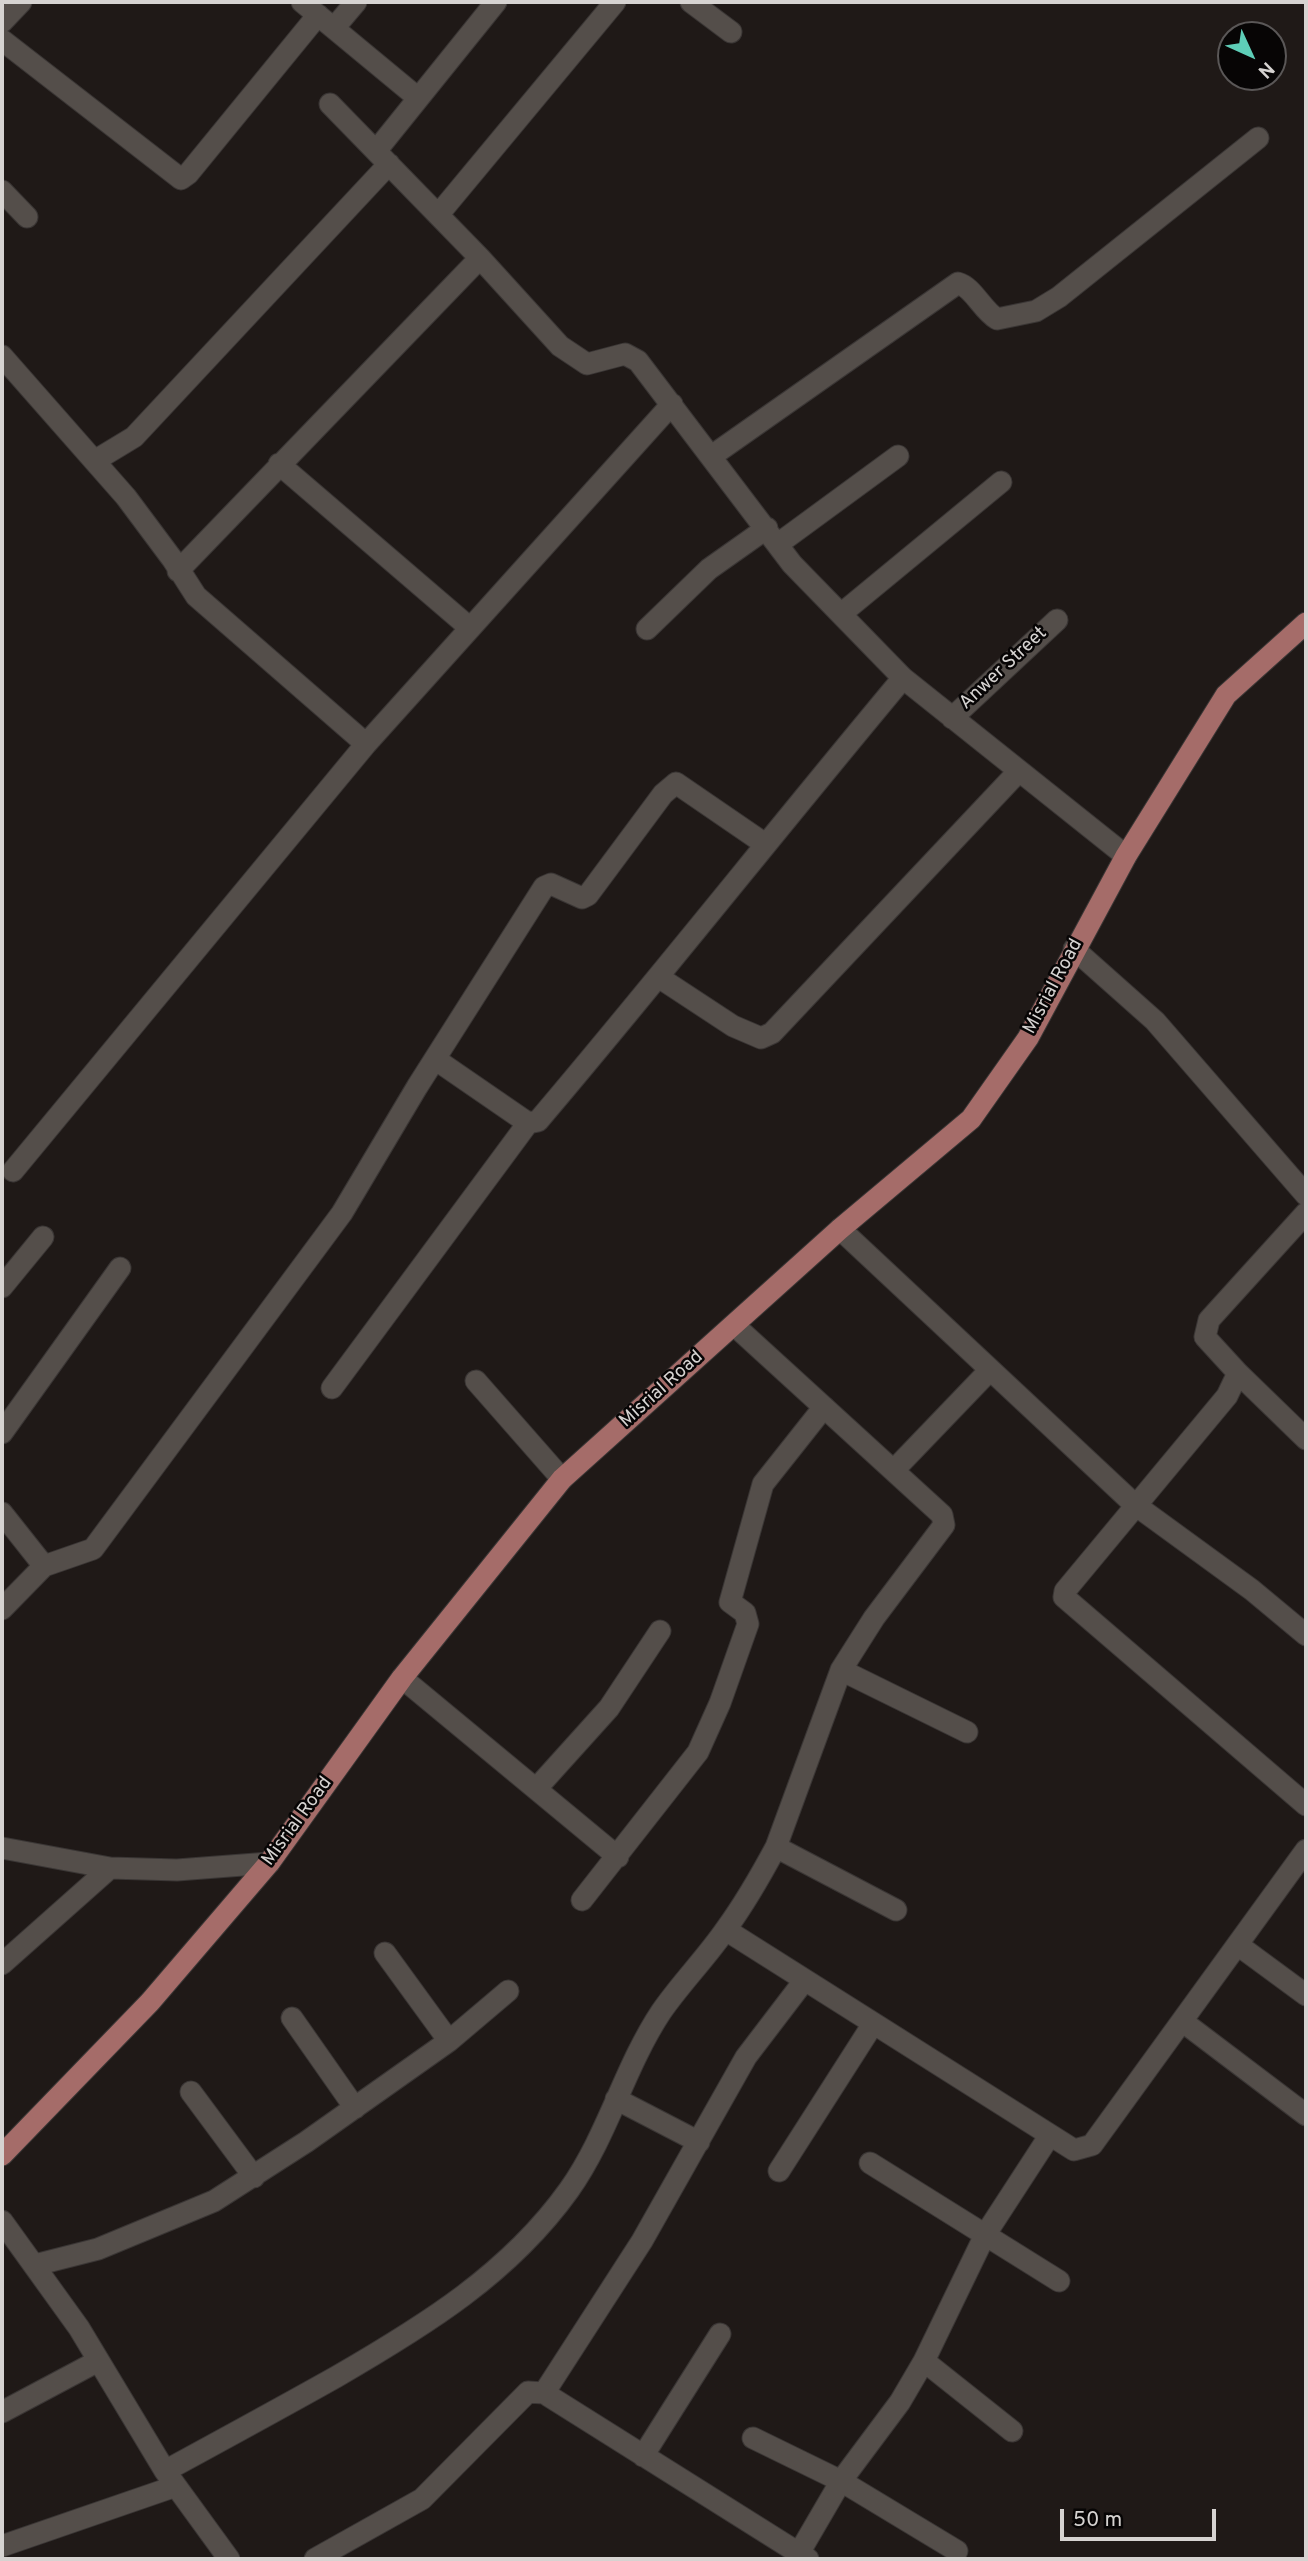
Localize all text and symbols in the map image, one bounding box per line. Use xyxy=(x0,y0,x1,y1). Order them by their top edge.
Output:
north arrow xyxy=(1217,21,1287,91)
text: N xyxy=(1252,56,1279,83)
street label: Anwer Street xyxy=(955,623,1053,715)
street label: Misrial Road xyxy=(1019,935,1089,1039)
street label: Misrial Road xyxy=(616,1347,708,1433)
street label: Misrial Road xyxy=(258,1773,338,1871)
scale bar xyxy=(1063,2494,1219,2538)
text: 50 m xyxy=(1073,2507,1122,2534)

